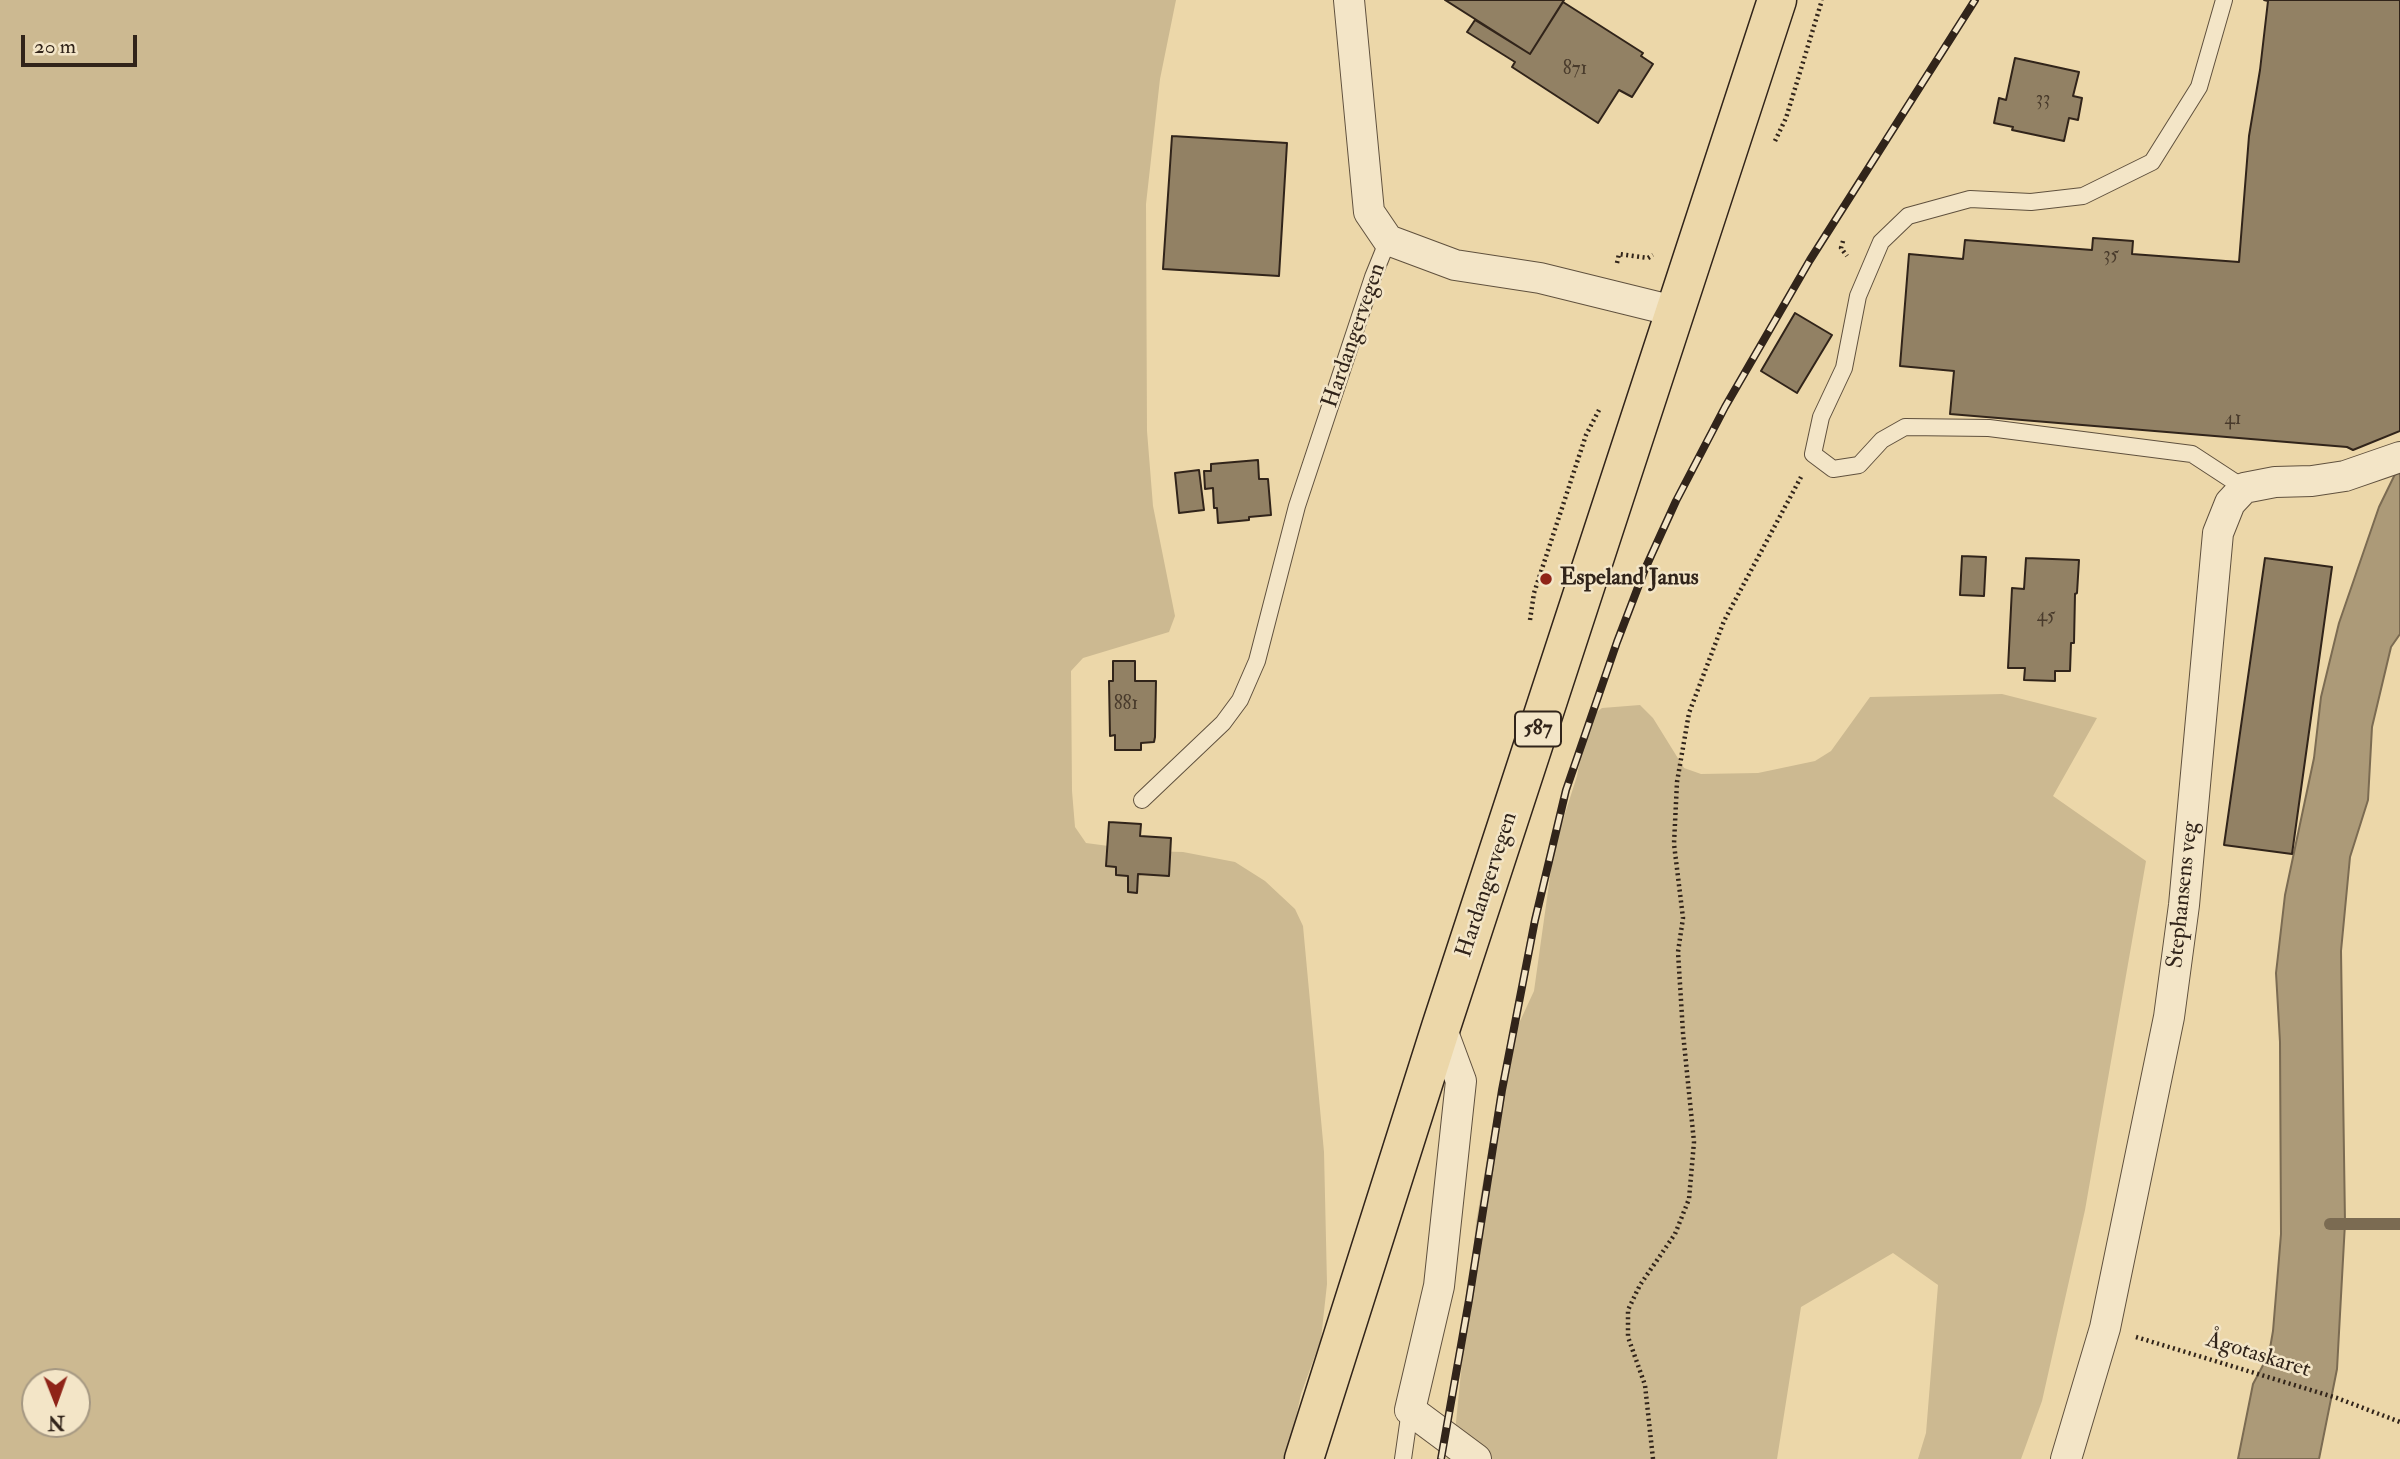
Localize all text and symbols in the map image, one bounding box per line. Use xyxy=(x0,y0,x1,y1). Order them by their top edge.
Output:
scale bar xyxy=(24,21,140,65)
text: 20 m xyxy=(34,33,76,60)
house number: 871 xyxy=(1563,59,1587,81)
house number: 33 xyxy=(2036,89,2050,111)
house number: 35 xyxy=(2103,245,2119,267)
street label: Hardangervegen xyxy=(1317,260,1393,412)
house number: 41 xyxy=(2224,409,2242,431)
place label: Espeland Janus xyxy=(1560,565,1699,593)
marker: Espeland Janus xyxy=(1538,571,1554,587)
house number: 45 xyxy=(2037,606,2055,628)
house number: 881 xyxy=(1114,694,1138,716)
road number: 587 xyxy=(1515,712,1561,746)
street label: Hardangervegen xyxy=(1452,809,1524,961)
street label: Stephansens veg xyxy=(2163,820,2205,970)
street label: Ågotaskaret xyxy=(2203,1327,2313,1385)
north arrow xyxy=(21,1368,91,1438)
text: N xyxy=(48,1410,65,1434)

